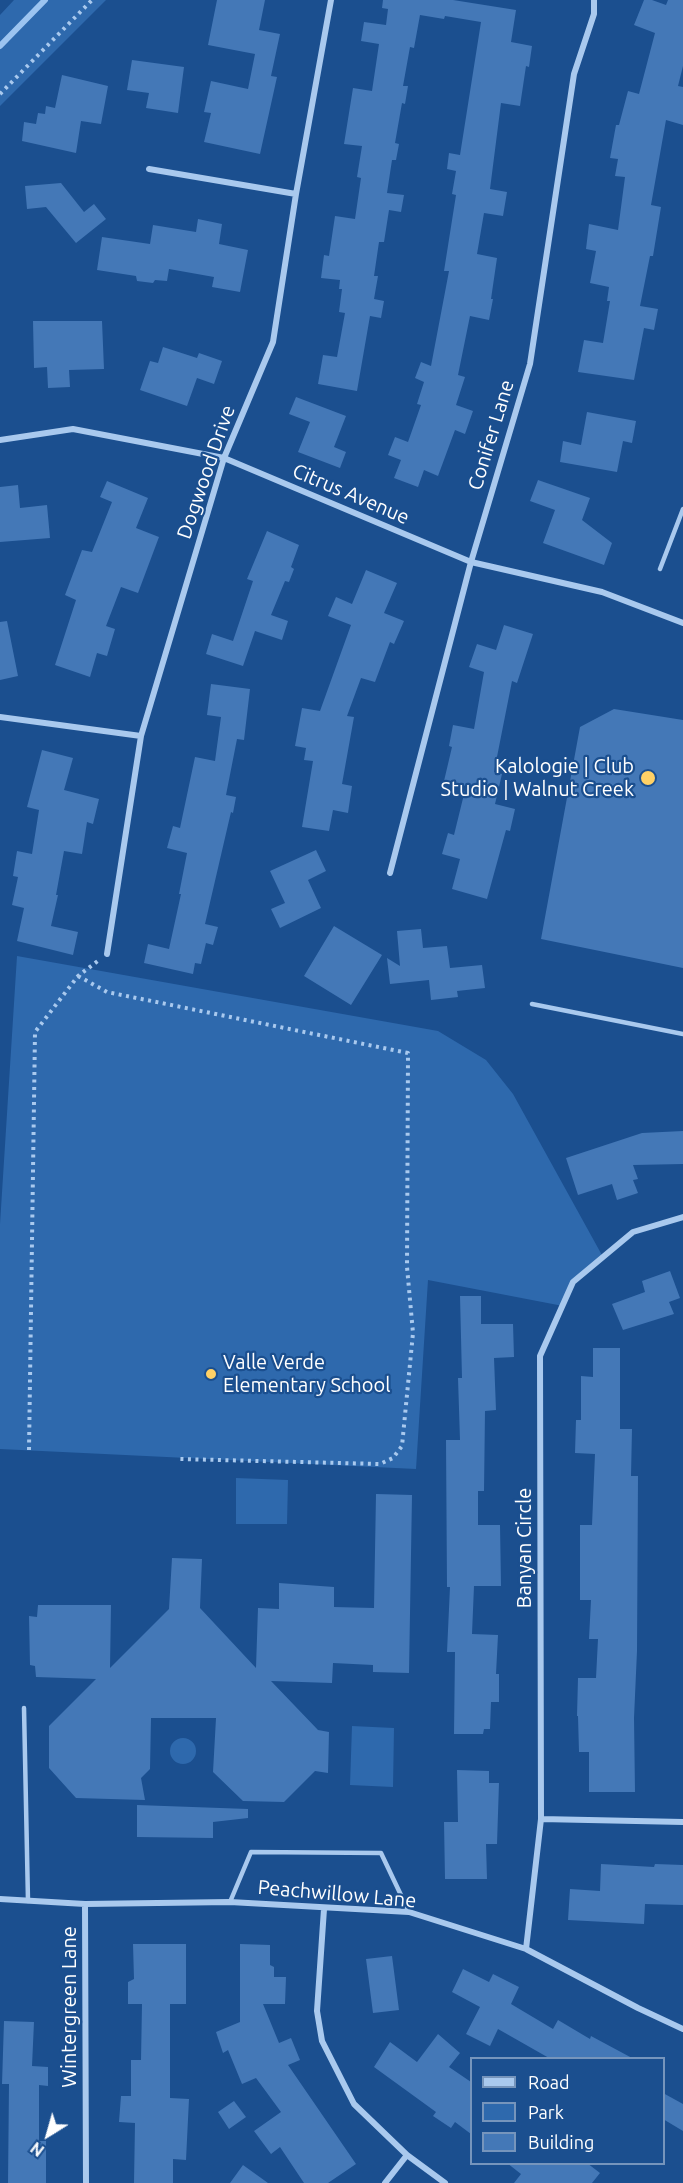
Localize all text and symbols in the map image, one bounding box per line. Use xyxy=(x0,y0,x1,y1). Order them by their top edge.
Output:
street label: Conifer Lane xyxy=(463,377,519,493)
street label: Dogwood Drive xyxy=(172,402,240,542)
street label: Citrus Avenue xyxy=(289,459,413,529)
place label: Kalologie | Club Studio | Walnut Creek xyxy=(441,754,634,801)
marker: Kalologie | Club Studio | Walnut Creek xyxy=(639,769,657,787)
place label: Valle Verde Elementary School xyxy=(223,1350,390,1397)
marker: Valle Verde Elementary School xyxy=(204,1367,218,1381)
street label: Banyan Circle xyxy=(512,1488,536,1608)
street label: Peachwillow Lane xyxy=(257,1875,417,1913)
street label: Wintergreen Lane xyxy=(57,1926,81,2088)
legend xyxy=(470,2057,665,2165)
text: Road xyxy=(528,2072,570,2092)
text: Park xyxy=(528,2102,564,2122)
north arrow xyxy=(18,2105,78,2165)
text: Building xyxy=(528,2132,594,2152)
text: N xyxy=(27,2139,47,2160)

